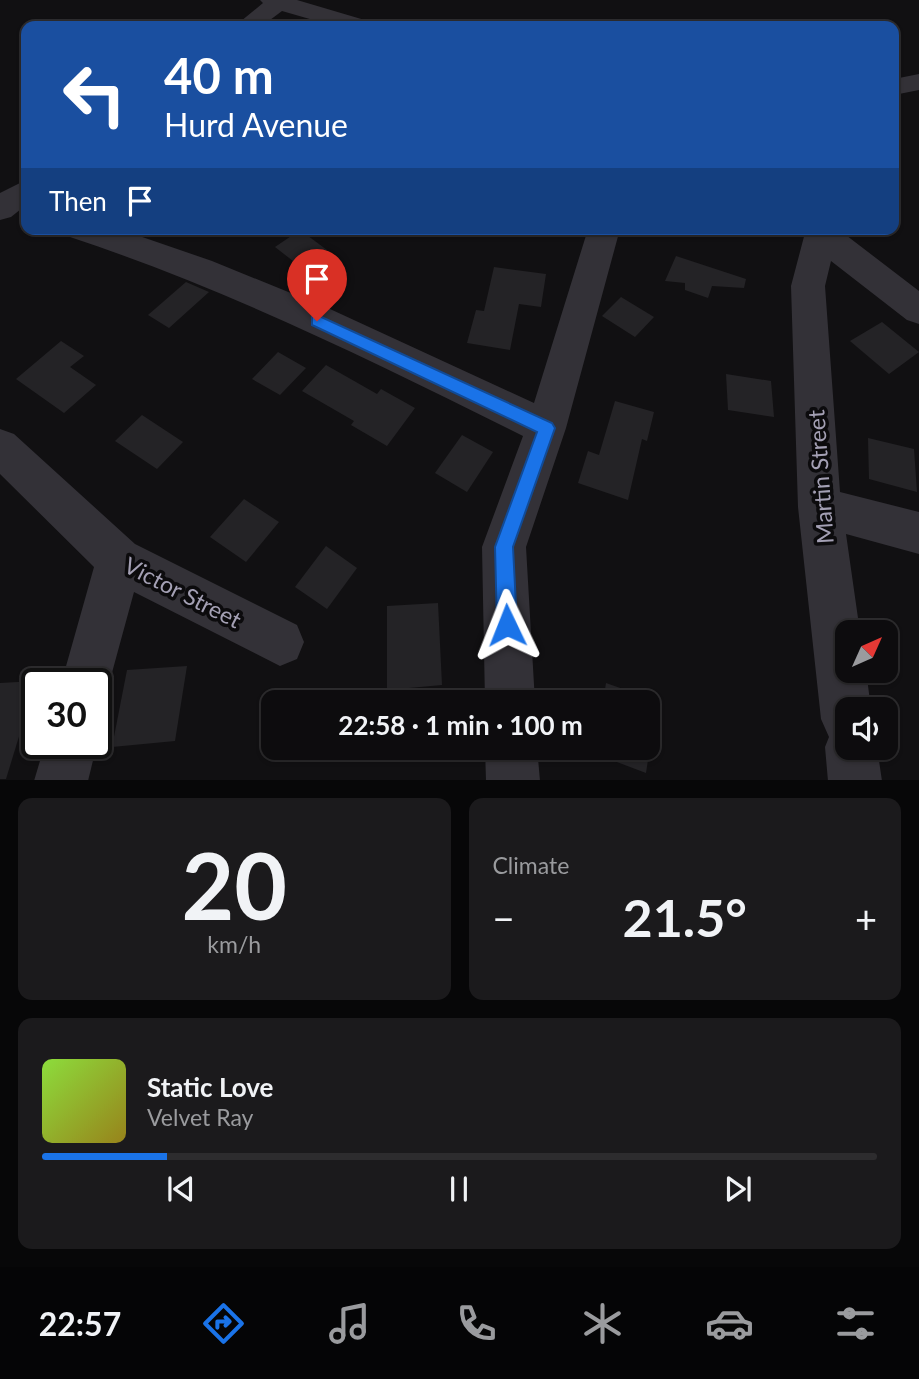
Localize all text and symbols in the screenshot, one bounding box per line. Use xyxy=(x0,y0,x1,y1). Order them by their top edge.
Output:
text: 40 m xyxy=(164,46,274,104)
icon: left xyxy=(49,49,140,140)
text: Hurd Avenue xyxy=(164,105,348,144)
icon: arrive xyxy=(121,182,159,220)
text: Then xyxy=(49,185,107,217)
pin xyxy=(287,249,347,321)
icon: arrive xyxy=(298,260,336,298)
street label: Martin Street xyxy=(801,408,839,545)
street label: Victor Street xyxy=(120,551,247,634)
position arrow xyxy=(470,588,544,662)
north arrow xyxy=(835,620,898,682)
map controls xyxy=(835,620,898,760)
speed limit sign: 30 xyxy=(21,668,112,759)
button: sound xyxy=(835,697,898,760)
text: 22:58 · 1 min · 100 m xyxy=(338,709,583,741)
text: 20 xyxy=(181,830,287,939)
text: Climate xyxy=(493,851,569,879)
text: 21.5° xyxy=(623,886,747,948)
text: − xyxy=(493,895,515,941)
text: + xyxy=(855,895,877,941)
text: km/h xyxy=(207,930,261,958)
text: Static Love xyxy=(147,1071,274,1103)
text: Velvet Ray xyxy=(147,1103,253,1131)
icon: previous xyxy=(162,1170,200,1208)
icon: pause xyxy=(440,1170,478,1208)
icon: next xyxy=(719,1170,757,1208)
icon: directions xyxy=(199,1299,248,1348)
icon: music xyxy=(325,1299,374,1348)
icon: phone xyxy=(452,1299,501,1348)
icon: climate xyxy=(578,1299,627,1348)
icon: car xyxy=(705,1299,754,1348)
icon: filters xyxy=(831,1299,880,1348)
text: 22:57 xyxy=(39,1304,121,1343)

